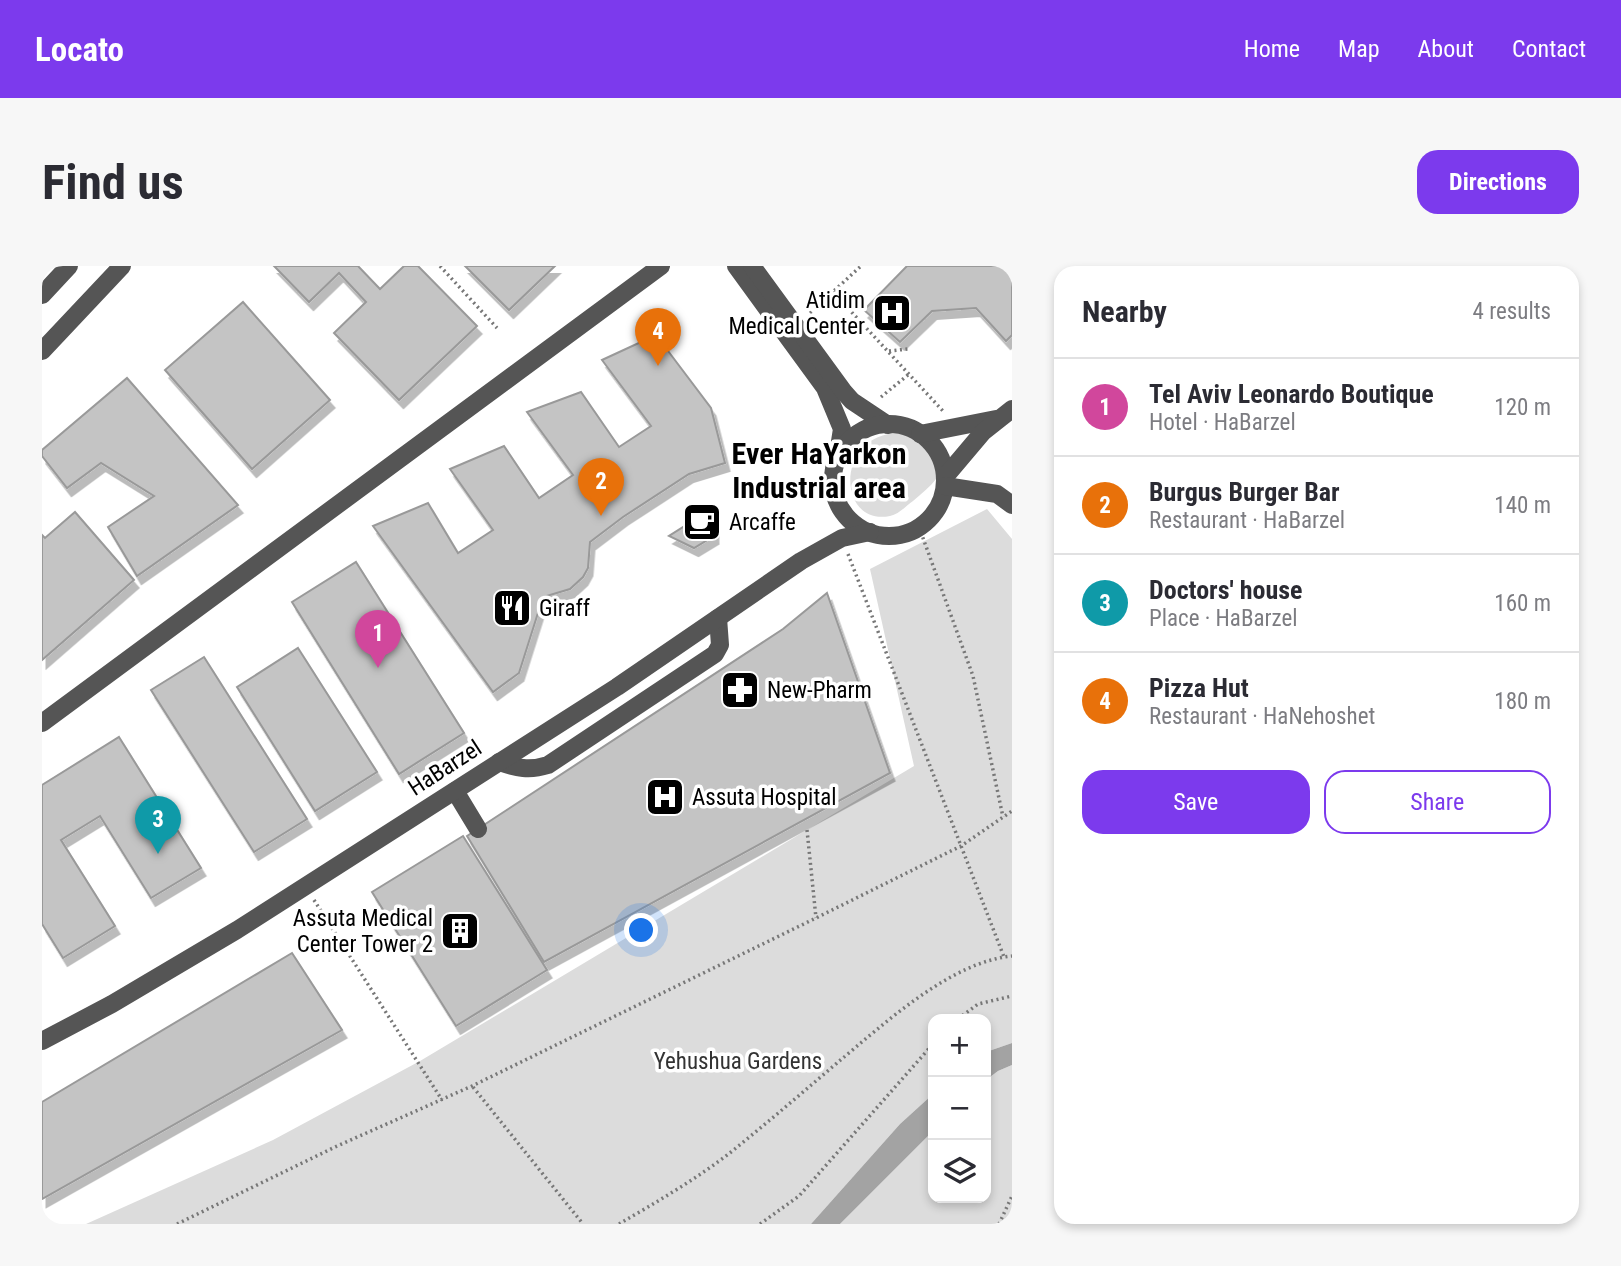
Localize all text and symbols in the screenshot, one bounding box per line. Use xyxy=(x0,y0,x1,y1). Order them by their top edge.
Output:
text: Locato xyxy=(35,30,124,69)
text: Home xyxy=(1244,35,1300,63)
text: Map xyxy=(1338,35,1380,63)
text: About xyxy=(1418,35,1474,63)
text: Contact xyxy=(1512,35,1586,63)
button: Directions xyxy=(1417,150,1579,214)
text: Find us xyxy=(42,154,184,211)
place label: Atidim Medical Center xyxy=(728,287,865,340)
hospital icon: Atidim Medical Center xyxy=(871,292,913,334)
text: Nearby xyxy=(1082,294,1167,329)
text: 4 results xyxy=(1473,298,1551,325)
pin: 4 xyxy=(635,308,681,366)
text: Tel Aviv Leonardo Boutique xyxy=(1149,379,1434,409)
text: 1 xyxy=(1099,394,1111,421)
text: 120 m xyxy=(1494,394,1551,421)
text: Hotel · HaBarzel xyxy=(1149,409,1296,436)
district label: Ever HaYarkon Industrial area xyxy=(732,436,906,505)
pin: 2 xyxy=(578,458,624,516)
text: Burgus Burger Bar xyxy=(1149,477,1340,507)
text: 2 xyxy=(1099,492,1111,519)
text: 140 m xyxy=(1494,492,1551,519)
cafe icon: Arcaffe xyxy=(681,501,723,543)
text: Restaurant · HaBarzel xyxy=(1149,507,1345,534)
place label: Arcaffe xyxy=(729,509,796,536)
text: Doctors' house xyxy=(1149,575,1303,605)
restaurant icon: Giraff xyxy=(491,587,533,629)
text: 3 xyxy=(1099,590,1111,617)
text: 160 m xyxy=(1494,590,1551,617)
place label: Giraff xyxy=(539,595,591,622)
text: Place · HaBarzel xyxy=(1149,605,1297,632)
pin: 1 xyxy=(355,610,401,668)
pharmacy icon: New-Pharm xyxy=(719,669,761,711)
text: Pizza Hut xyxy=(1149,673,1249,703)
place label: New-Pharm xyxy=(767,677,872,704)
text: 4 xyxy=(1099,688,1111,715)
text: 180 m xyxy=(1494,688,1551,715)
text: Restaurant · HaNehoshet xyxy=(1149,703,1375,730)
street label: HaBarzel xyxy=(403,734,487,802)
button: Save xyxy=(1082,770,1310,834)
button: Share xyxy=(1324,770,1551,834)
hospital icon: Assuta Hospital xyxy=(644,776,686,818)
place label: Assuta Hospital xyxy=(692,784,836,811)
pin: 3 xyxy=(135,796,181,854)
place label: Assuta Medical Center Tower 2 xyxy=(293,905,433,958)
building icon: Assuta Medical Center Tower 2 xyxy=(439,910,481,952)
your location xyxy=(624,913,658,947)
map controls xyxy=(928,1014,991,1203)
button: + xyxy=(928,1014,991,1077)
park label: Yehushua Gardens xyxy=(654,1048,822,1075)
button: − xyxy=(928,1077,991,1140)
button: layers xyxy=(928,1140,991,1203)

